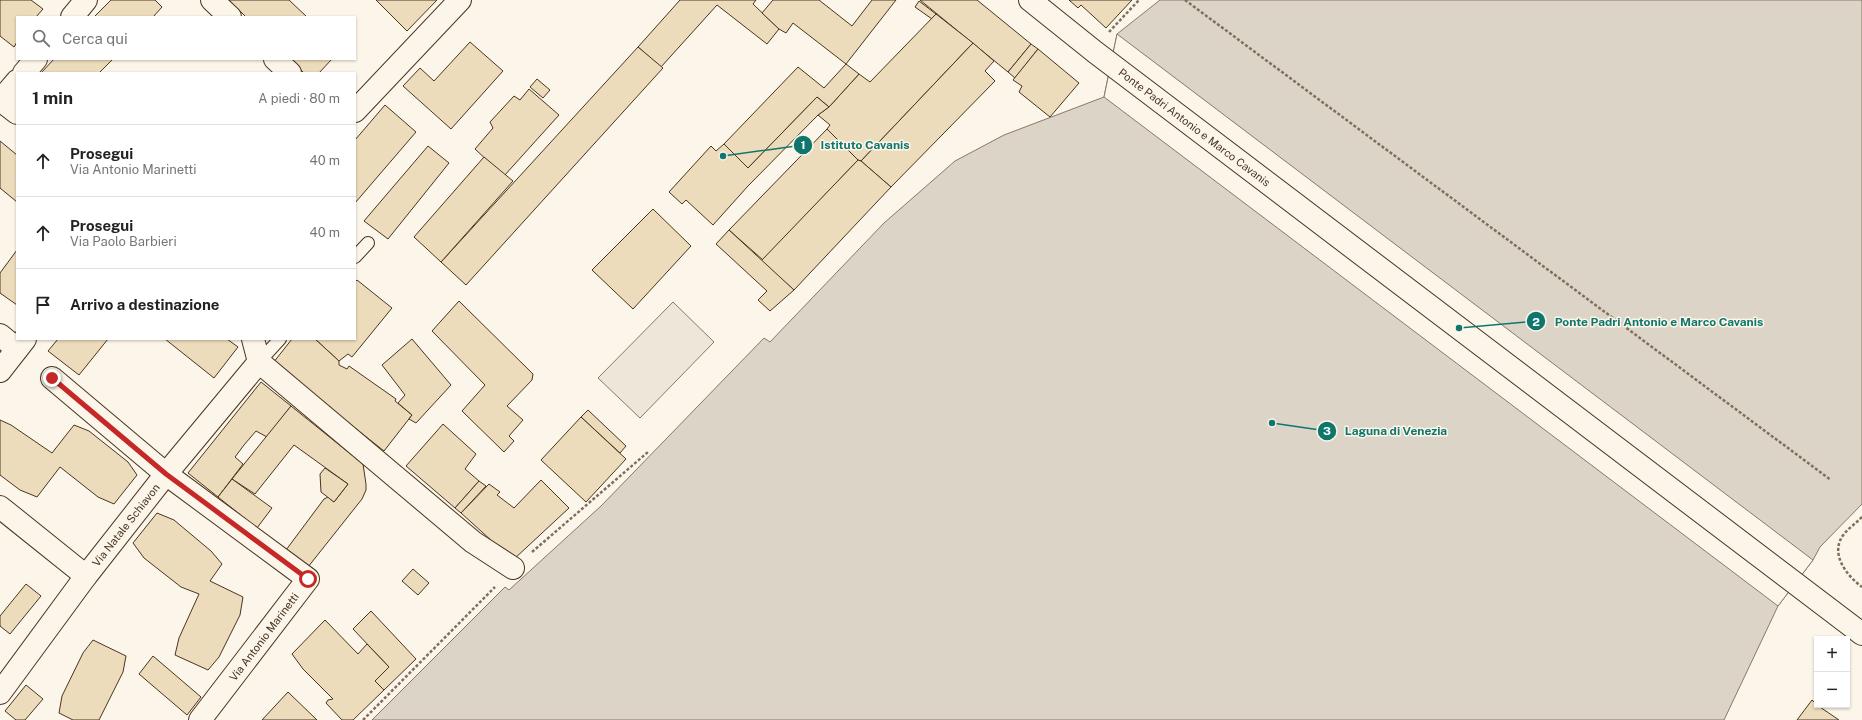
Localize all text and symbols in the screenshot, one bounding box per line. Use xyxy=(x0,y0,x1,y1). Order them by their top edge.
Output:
search box xyxy=(16,16,356,60)
icon: search xyxy=(30,27,52,49)
text: Cerca qui xyxy=(62,30,128,47)
street label: Ponte Padri Antonio e Marco Cavanis xyxy=(1116,66,1273,189)
text: 1 min xyxy=(32,88,73,108)
text: A piedi · 80 m xyxy=(258,91,340,106)
callout: Istituto Cavanis xyxy=(793,133,918,157)
text: 1 xyxy=(800,138,806,152)
text: Istituto Cavanis xyxy=(820,138,910,152)
text: Prosegui xyxy=(70,145,133,162)
icon: ahead xyxy=(32,150,54,172)
text: 40 m xyxy=(309,153,340,168)
text: Via Antonio Marinetti xyxy=(70,162,196,177)
text: Prosegui xyxy=(70,217,133,234)
icon: ahead xyxy=(32,222,54,244)
text: 40 m xyxy=(309,225,340,240)
text: Via Paolo Barbieri xyxy=(70,234,177,249)
icon: arrive xyxy=(32,294,54,316)
text: Arrivo a destinazione xyxy=(70,296,219,313)
callout: Ponte Padri Antonio e Marco Cavanis xyxy=(1526,309,1771,333)
text: 2 xyxy=(1532,315,1540,329)
text: Ponte Padri Antonio e Marco Cavanis xyxy=(1555,315,1763,329)
route end xyxy=(43,369,61,387)
callout: Laguna di Venezia xyxy=(1317,419,1456,443)
text: 3 xyxy=(1323,424,1331,438)
text: Laguna di Venezia xyxy=(1345,424,1447,438)
street label: Via Natale Schiavon xyxy=(90,481,162,569)
route start xyxy=(299,570,317,588)
street label: Via Antonio Marinetti xyxy=(227,591,301,683)
map controls xyxy=(1814,636,1850,708)
button: + xyxy=(1814,636,1850,672)
button: − xyxy=(1814,672,1850,708)

